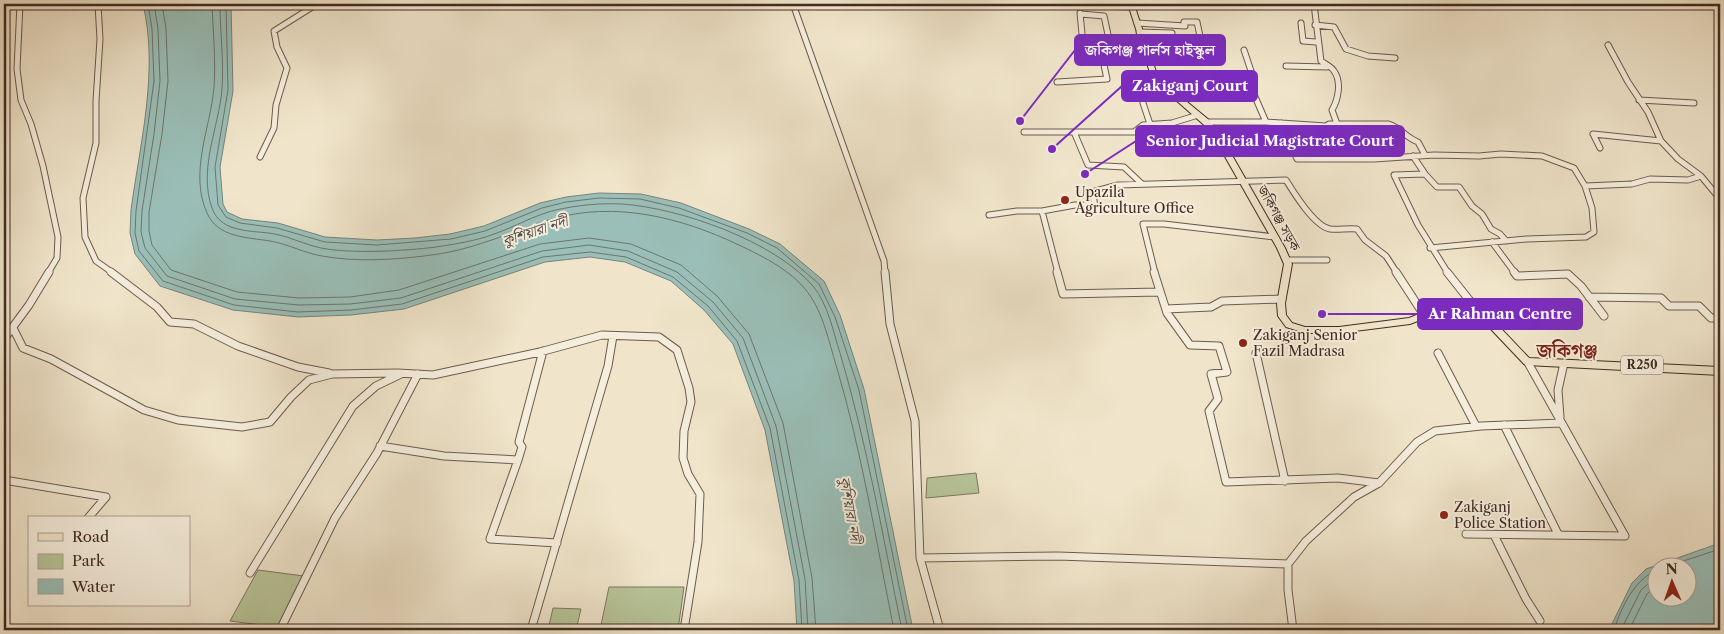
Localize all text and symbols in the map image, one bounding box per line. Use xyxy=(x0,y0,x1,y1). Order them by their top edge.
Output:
callout: জকিগঞ্জ গার্লস হাইস্কুল xyxy=(1075,35,1225,65)
text: জকিগঞ্জ গার্লস হাইস্কুল xyxy=(1084,40,1216,60)
callout: Zakiganj Court xyxy=(1122,71,1257,101)
text: Zakiganj Court xyxy=(1132,76,1248,95)
callout: Senior Judicial Magistrate Court xyxy=(1136,126,1404,156)
text: Senior Judicial Magistrate Court xyxy=(1146,131,1394,150)
street label: জকিগঞ্জ সড়ক xyxy=(1253,181,1305,255)
place label: Upazila Agriculture Office xyxy=(1074,183,1194,217)
marker: Upazila Agriculture Office xyxy=(1059,194,1071,206)
water label: কুশিয়ারা নদী xyxy=(500,210,572,250)
callout: Ar Rahman Centre xyxy=(1418,299,1582,329)
text: Ar Rahman Centre xyxy=(1427,304,1572,323)
place label: Zakiganj Senior Fazil Madrasa xyxy=(1253,326,1357,360)
marker: Zakiganj Senior Fazil Madrasa xyxy=(1237,337,1249,349)
district label: জকিগঞ্জ xyxy=(1535,339,1598,362)
road number: R250 xyxy=(1621,356,1663,374)
water label: কুশিয়ারা নদী xyxy=(835,475,866,547)
place label: Zakiganj Police Station xyxy=(1454,498,1546,532)
marker: Zakiganj Police Station xyxy=(1438,509,1450,521)
legend xyxy=(28,516,190,606)
text: Road xyxy=(72,527,109,546)
text: Park xyxy=(72,551,106,570)
north arrow xyxy=(1646,556,1696,606)
text: N xyxy=(1665,560,1678,578)
text: Water xyxy=(71,577,116,596)

